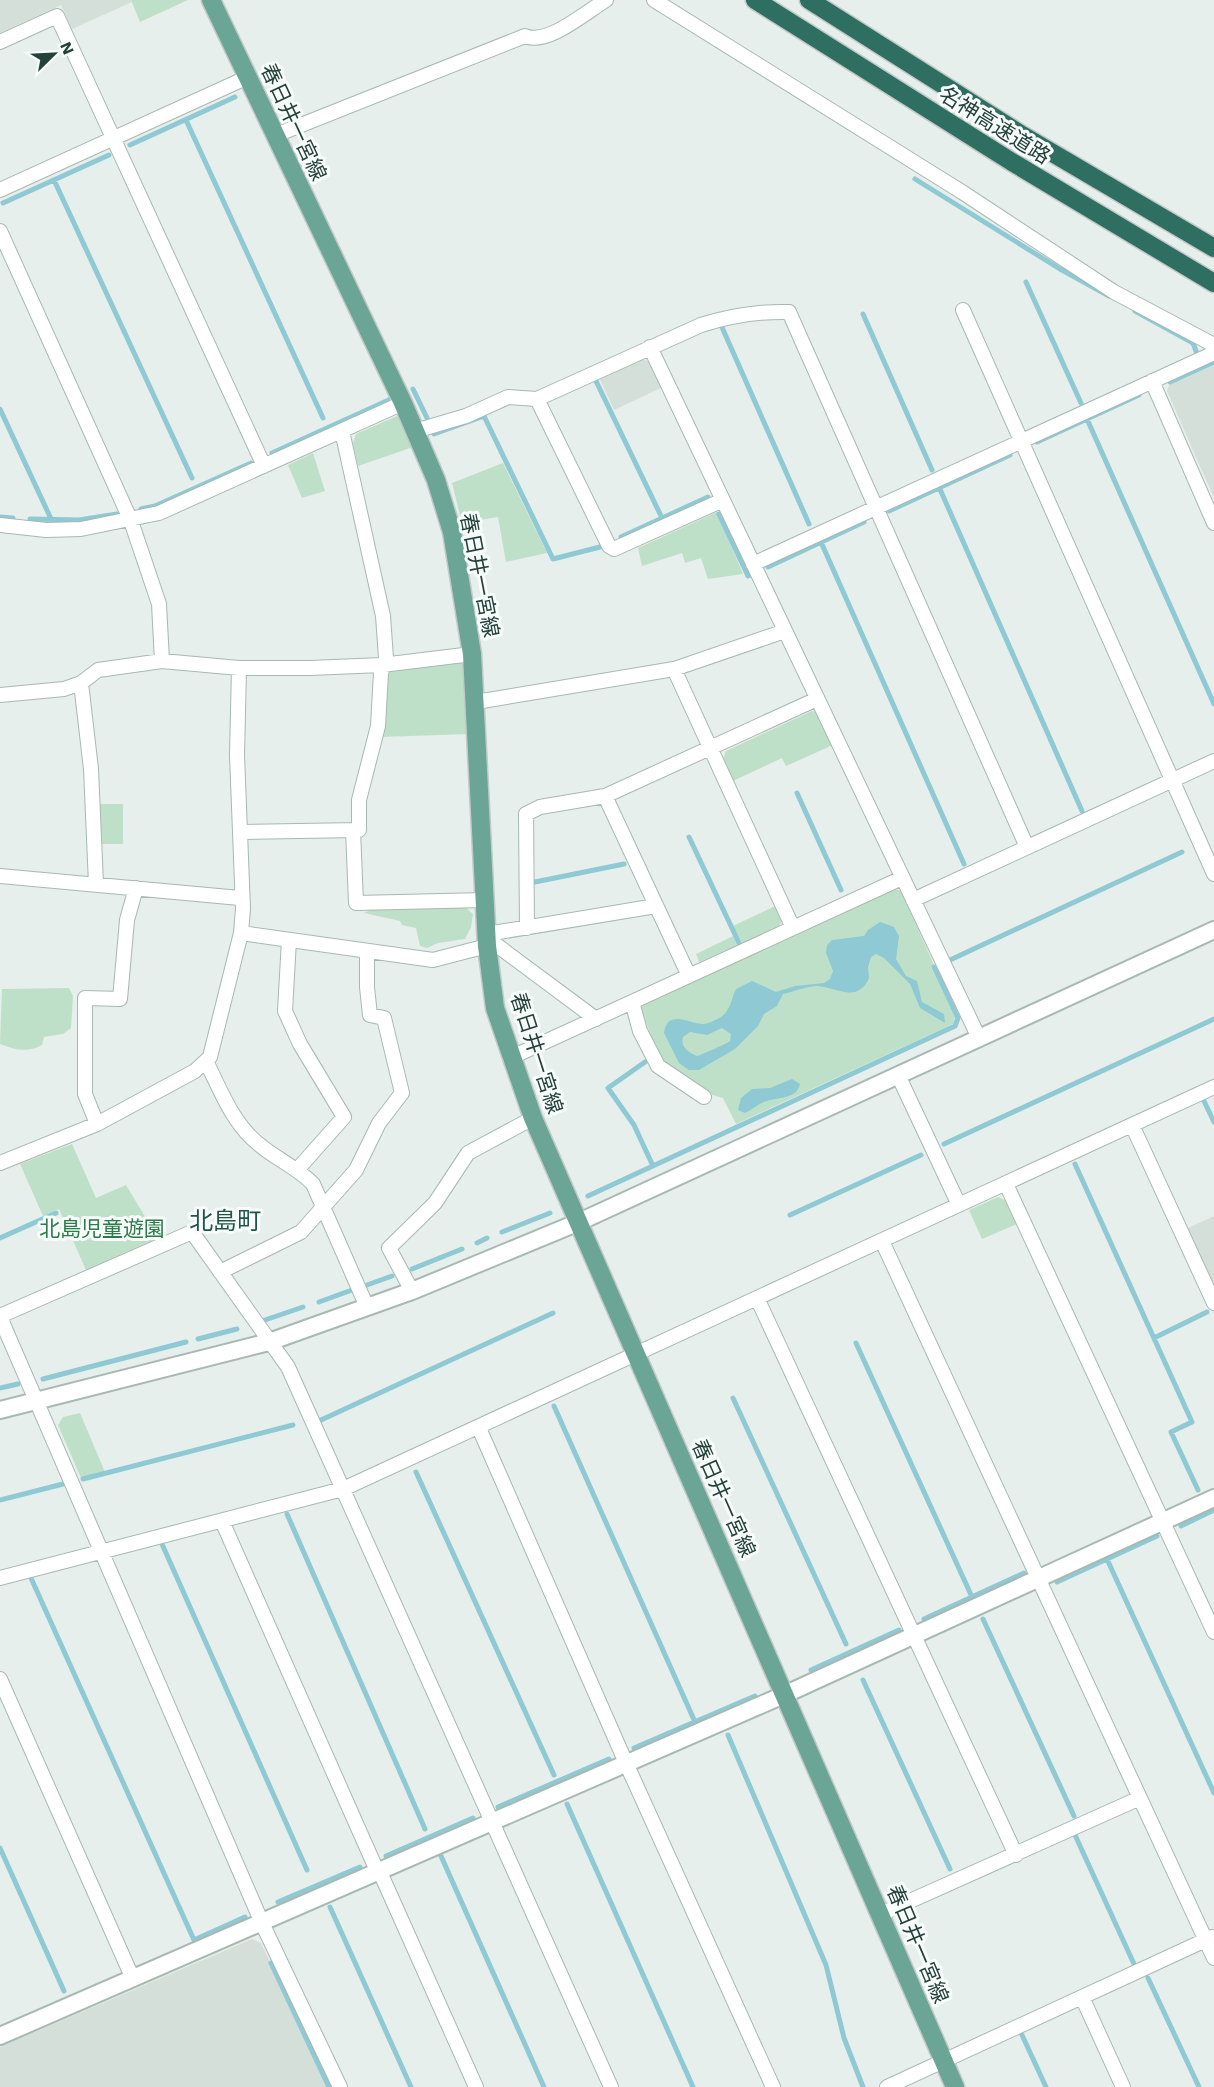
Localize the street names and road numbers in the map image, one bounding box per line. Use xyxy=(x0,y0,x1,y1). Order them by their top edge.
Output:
street label: 春日井一宮線 xyxy=(256,60,332,184)
street label: 名神高速道路 xyxy=(935,81,1055,169)
street label: 春日井一宮線 xyxy=(456,511,504,639)
street label: 春日井一宮線 xyxy=(506,989,568,1117)
street label: 春日井一宮線 xyxy=(687,1435,761,1561)
street label: 春日井一宮線 xyxy=(882,1881,954,2007)

